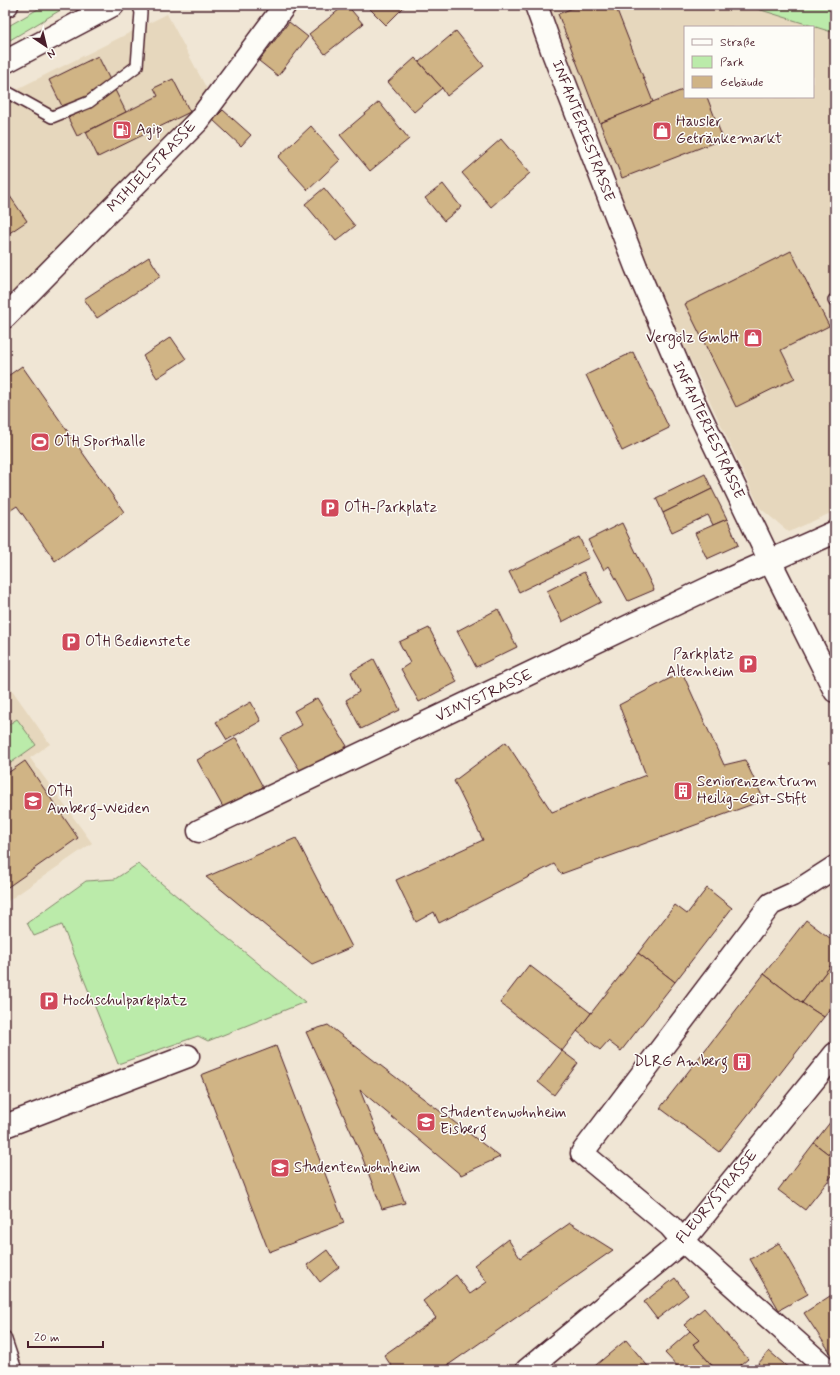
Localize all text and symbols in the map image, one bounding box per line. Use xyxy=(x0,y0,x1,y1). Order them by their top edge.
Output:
north arrow xyxy=(26,26,66,66)
legend xyxy=(684,26,814,98)
text: Straße xyxy=(720,35,755,51)
text: N xyxy=(44,46,58,61)
text: Park xyxy=(720,55,744,71)
street label: INFANTERIESTRASSE xyxy=(547,57,619,205)
text: Gebäude xyxy=(720,75,763,91)
place label: Hausler Getränkemarkt xyxy=(676,112,782,149)
street label: MIHIELSTRASSE xyxy=(103,116,201,217)
fuel station icon: Agip xyxy=(111,119,133,141)
place label: Agip xyxy=(136,120,162,140)
shop icon: Hausler Getränkemarkt xyxy=(651,120,673,142)
shop icon: Vergölz GmbH xyxy=(742,327,764,349)
place label: Vergölz GmbH xyxy=(646,328,739,349)
street label: INFANTERIESTRASSE xyxy=(667,358,749,502)
sports icon: OTH Sporthalle xyxy=(29,431,51,453)
place label: OTH Sporthalle xyxy=(54,432,146,452)
parking icon: OTH-Parkplatz xyxy=(319,497,341,519)
place label: OTH-Parkplatz xyxy=(344,498,437,518)
parking icon: OTH Bedienstete xyxy=(60,631,82,653)
place label: OTH Bedienstete xyxy=(85,632,191,652)
place label: Parkplatz Altenheim xyxy=(667,645,734,682)
parking icon: Parkplatz Altenheim xyxy=(737,653,759,675)
street label: VIMYSTRASSE xyxy=(432,665,536,727)
place label: Seniorenzentrum Heilig-Geist-Stift xyxy=(697,772,817,809)
building icon: Seniorenzentrum Heilig-Geist-Stift xyxy=(672,780,694,802)
place label: OTH Amberg-Weiden xyxy=(47,782,150,820)
school or university icon: OTH Amberg-Weiden xyxy=(22,790,44,812)
parking icon: Hochschulparkplatz xyxy=(38,990,60,1012)
place label: Hochschulparkplatz xyxy=(63,991,187,1011)
building icon: DLRG Amberg xyxy=(731,1051,753,1073)
place label: DLRG Amberg xyxy=(634,1052,728,1073)
place label: Studentenwohnheim Eisberg xyxy=(440,1103,566,1141)
school or university icon: Studentenwohnheim Eisberg xyxy=(415,1111,437,1133)
street label: FLEURYSTRASSE xyxy=(672,1146,762,1248)
school or university icon: Studentenwohnheim xyxy=(269,1157,291,1179)
place label: Studentenwohnheim xyxy=(294,1158,420,1178)
scale bar xyxy=(28,1323,103,1349)
text: 20 m xyxy=(34,1330,60,1346)

